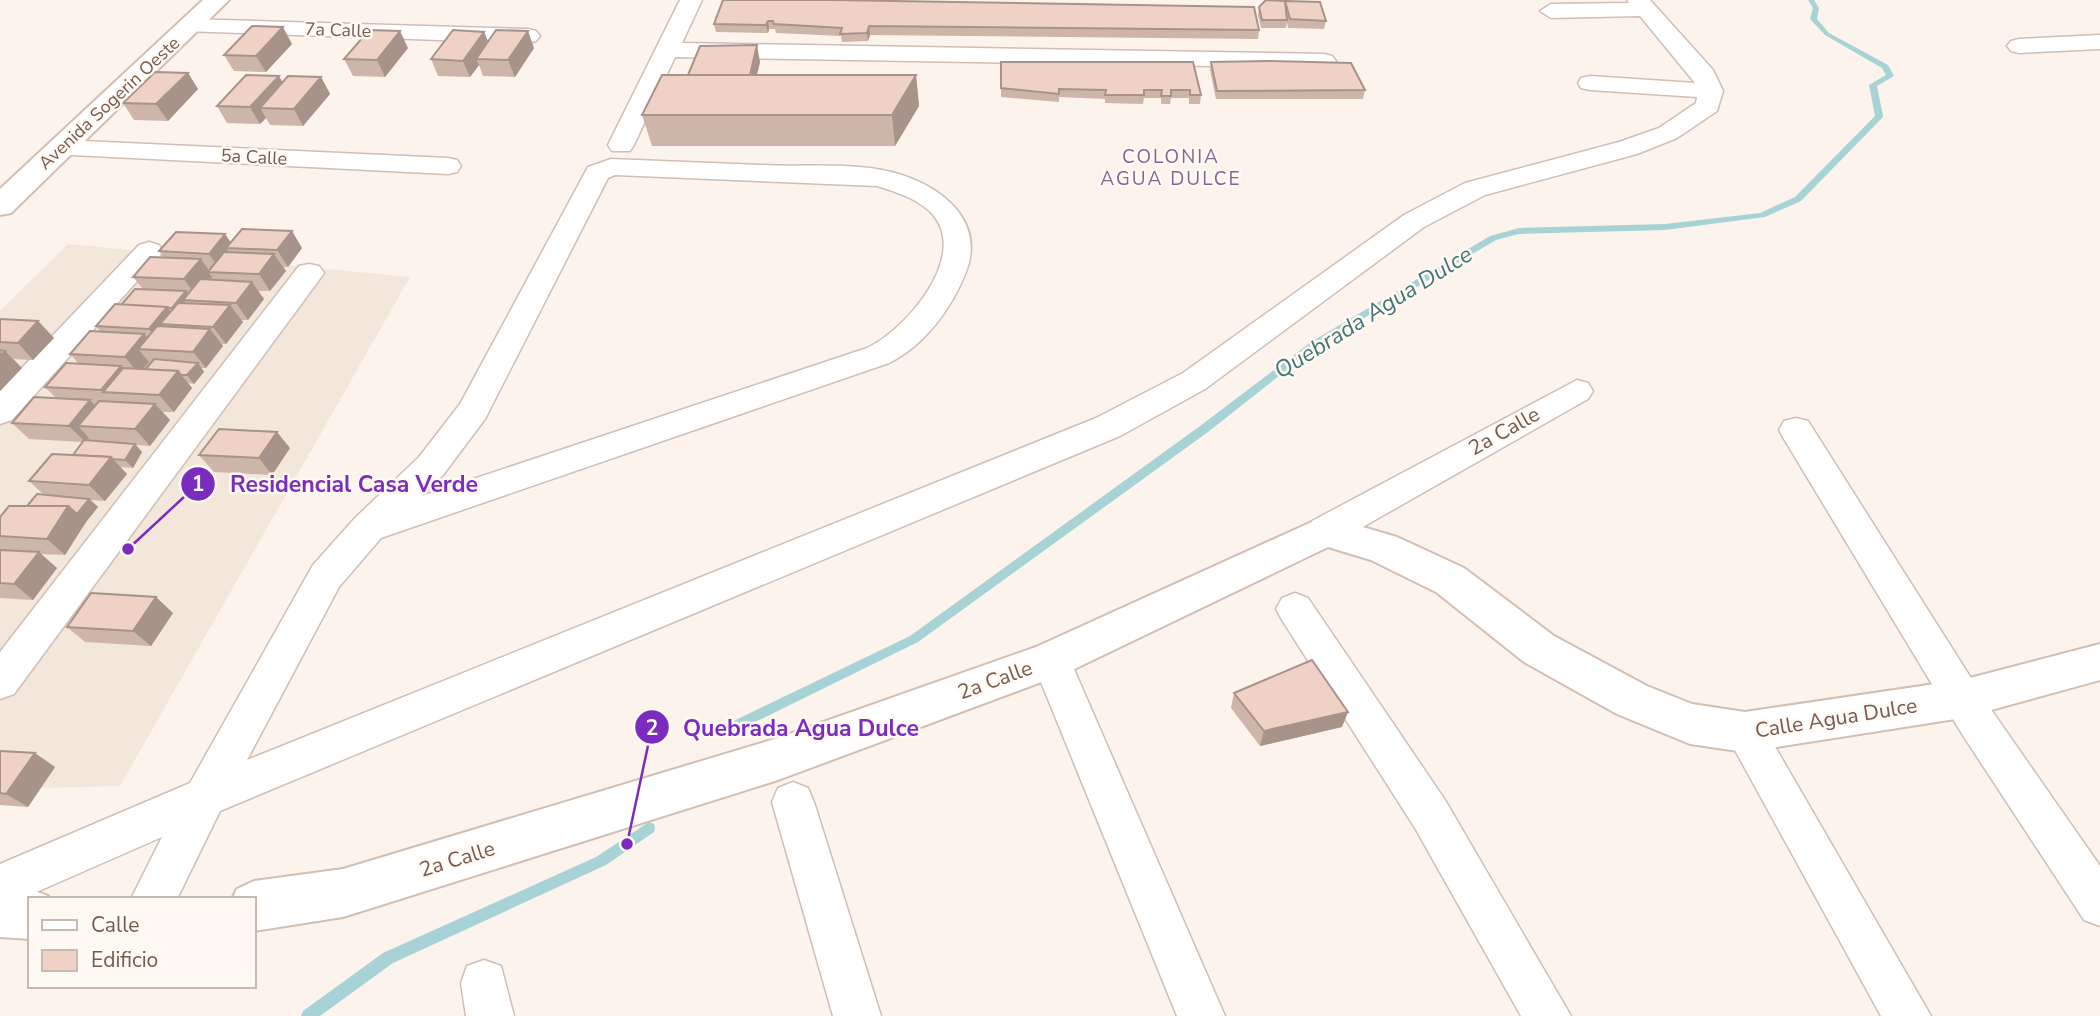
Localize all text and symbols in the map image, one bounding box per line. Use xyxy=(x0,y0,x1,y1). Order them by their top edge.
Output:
street label: 7a Calle xyxy=(304,17,372,43)
street label: Avenida Sogerin Oeste xyxy=(33,31,185,175)
street label: 5a Calle xyxy=(220,143,288,171)
district label: COLONIA AGUA DULCE xyxy=(1100,144,1242,192)
water label: Quebrada Agua Dulce xyxy=(1268,239,1478,386)
street label: 2a Calle xyxy=(1463,400,1545,462)
callout: Residencial Casa Verde xyxy=(181,462,492,506)
text: Residencial Casa Verde xyxy=(230,469,478,500)
text: 1 xyxy=(192,470,204,498)
street label: 2a Calle xyxy=(954,654,1036,706)
street label: Calle Agua Dulce xyxy=(1753,691,1919,745)
callout: Quebrada Agua Dulce xyxy=(634,705,933,749)
text: Quebrada Agua Dulce xyxy=(683,713,919,744)
text: 2 xyxy=(646,714,658,742)
street label: 2a Calle xyxy=(416,834,498,884)
legend xyxy=(28,897,256,988)
text: Calle xyxy=(91,911,139,939)
text: Edificio xyxy=(91,946,158,974)

